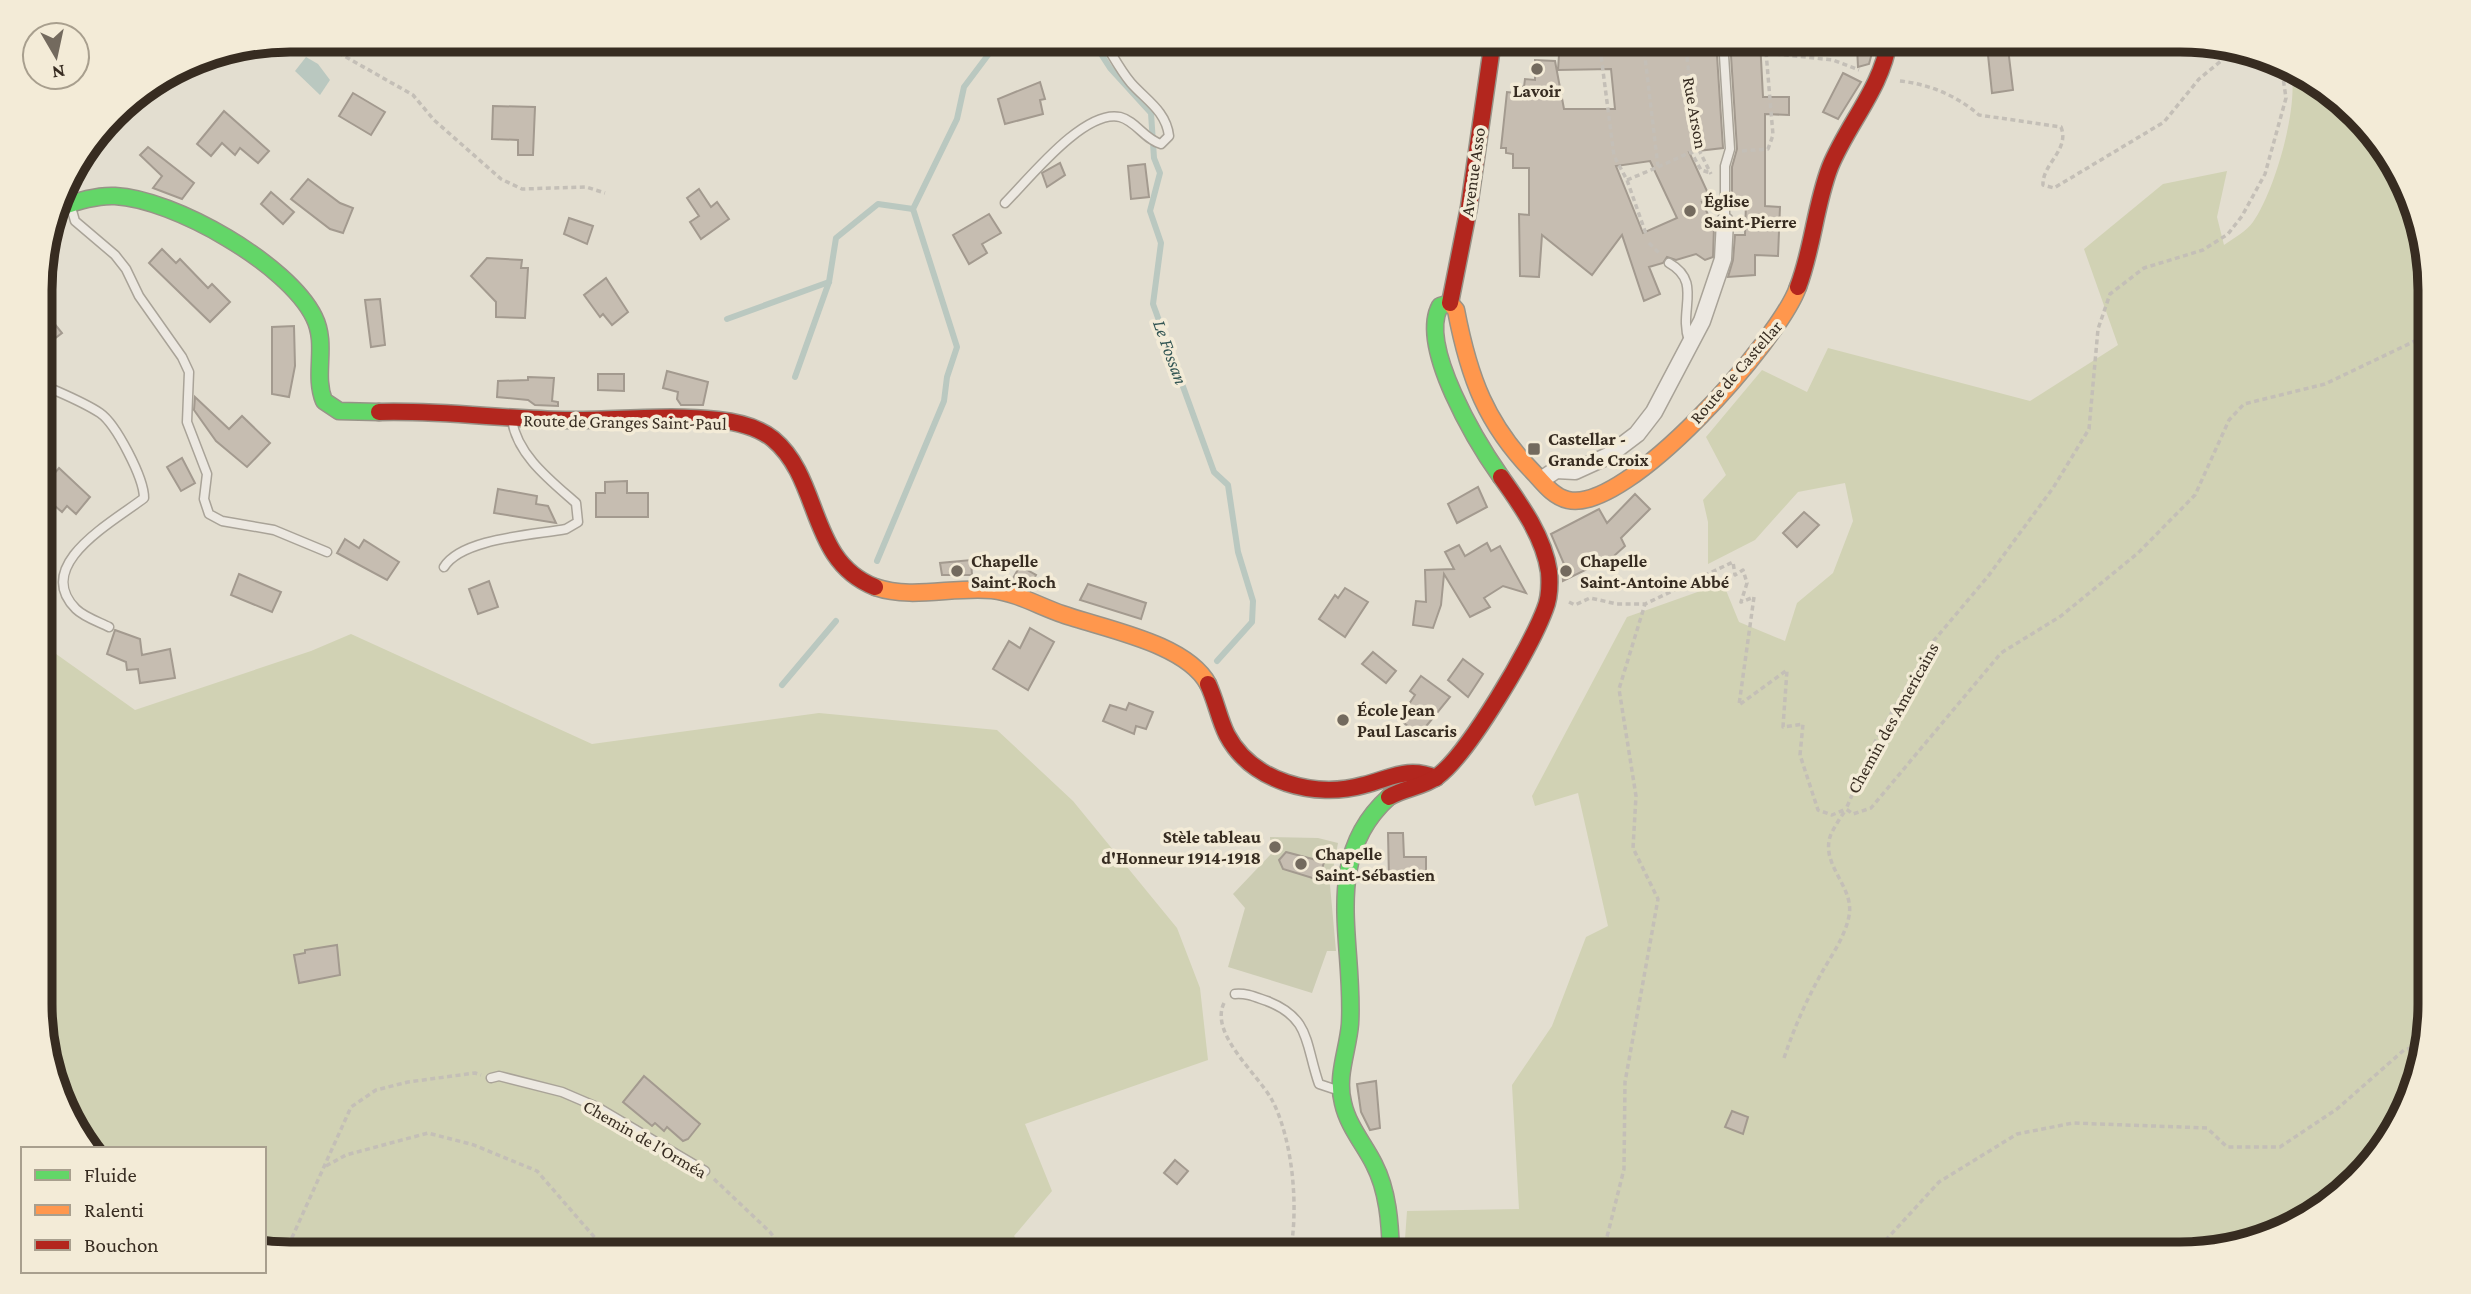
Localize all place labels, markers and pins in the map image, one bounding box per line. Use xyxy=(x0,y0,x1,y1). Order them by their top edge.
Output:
marker: Lavoir xyxy=(1529,61,1545,77)
place label: Lavoir xyxy=(1513,81,1561,101)
place label: Église Saint-Pierre xyxy=(1704,191,1797,232)
marker: Église Saint-Pierre xyxy=(1682,203,1698,219)
place label: Castellar - Grande Croix xyxy=(1548,429,1649,470)
marker: Castellar - Grande Croix xyxy=(1526,441,1542,457)
place label: Chapelle Saint-Roch xyxy=(971,551,1057,592)
place label: Chapelle Saint-Antoine Abbé xyxy=(1580,551,1729,592)
marker: Chapelle Saint-Roch xyxy=(949,563,965,579)
marker: Chapelle Saint-Antoine Abbé xyxy=(1558,563,1574,579)
place label: École Jean Paul Lascaris xyxy=(1357,700,1457,741)
marker: École Jean Paul Lascaris xyxy=(1335,712,1351,728)
place label: Stèle tableau d'Honneur 1914-1918 xyxy=(1101,827,1262,868)
marker: Stèle tableau d'Honneur 1914-1918 xyxy=(1267,839,1283,855)
place label: Chapelle Saint-Sébastien xyxy=(1315,844,1436,885)
marker: Chapelle Saint-Sébastien xyxy=(1293,856,1309,872)

